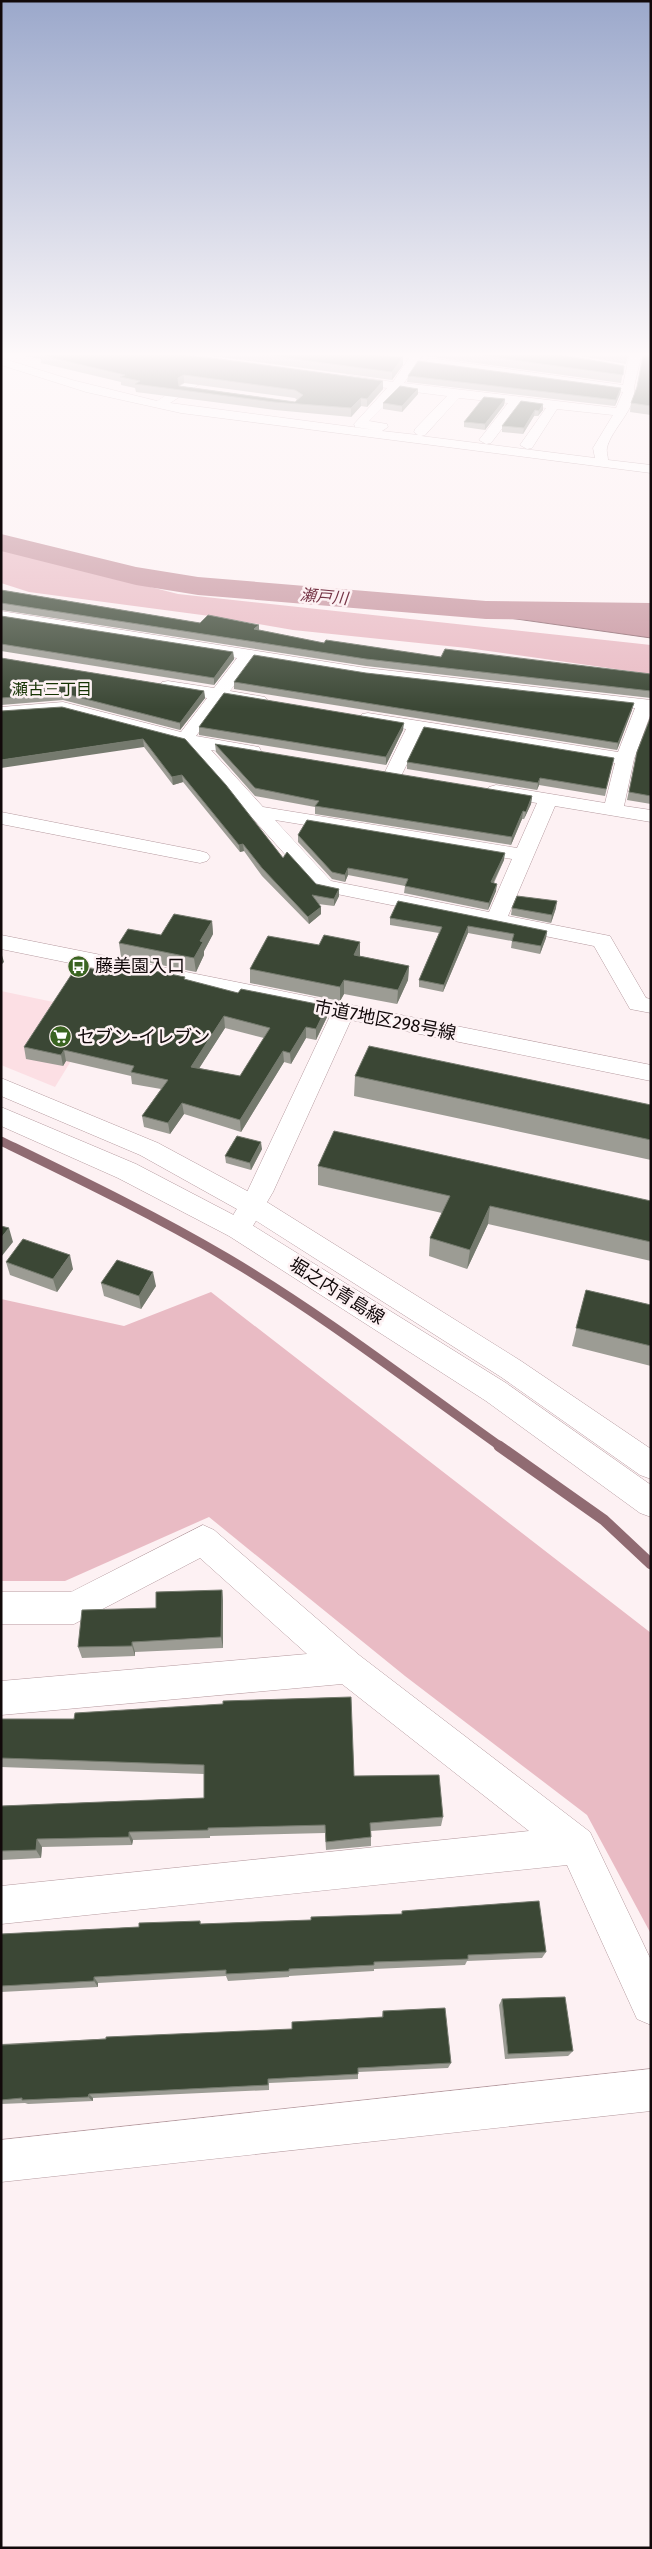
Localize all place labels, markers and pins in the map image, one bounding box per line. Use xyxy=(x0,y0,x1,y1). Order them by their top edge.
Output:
bus stop icon: 藤美園入口 xyxy=(67,954,91,978)
place label: 藤美園入口 xyxy=(95,955,185,977)
supermarket icon: セブン-イレブン xyxy=(49,1025,73,1049)
place label: セブン-イレブン xyxy=(77,1026,210,1048)

